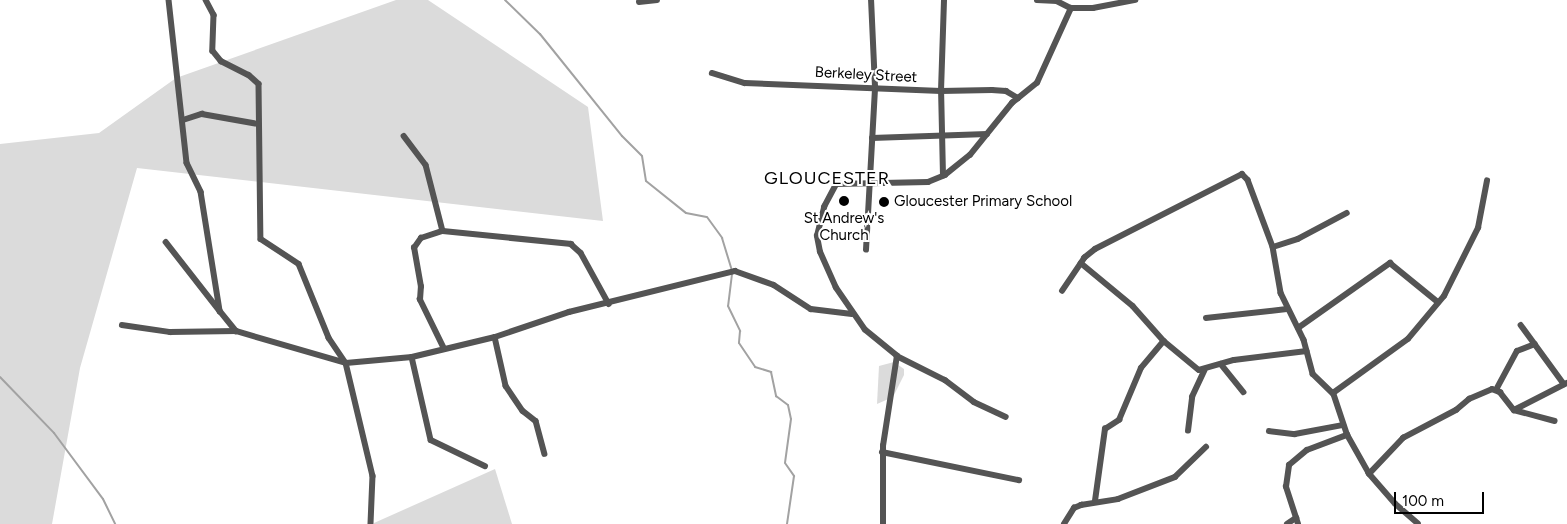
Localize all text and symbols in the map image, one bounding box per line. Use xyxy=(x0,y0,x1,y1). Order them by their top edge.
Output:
street label: Berkeley Street xyxy=(814,63,918,87)
district label: GLOUCESTER xyxy=(763,167,891,189)
place label: Gloucester Primary School xyxy=(894,193,1072,211)
marker: St Andrew's Church xyxy=(838,195,850,207)
marker: Gloucester Primary School xyxy=(878,196,890,208)
place label: St Andrew's Church xyxy=(804,209,884,244)
scale bar xyxy=(1397,482,1487,514)
text: 100 m xyxy=(1402,492,1444,510)

